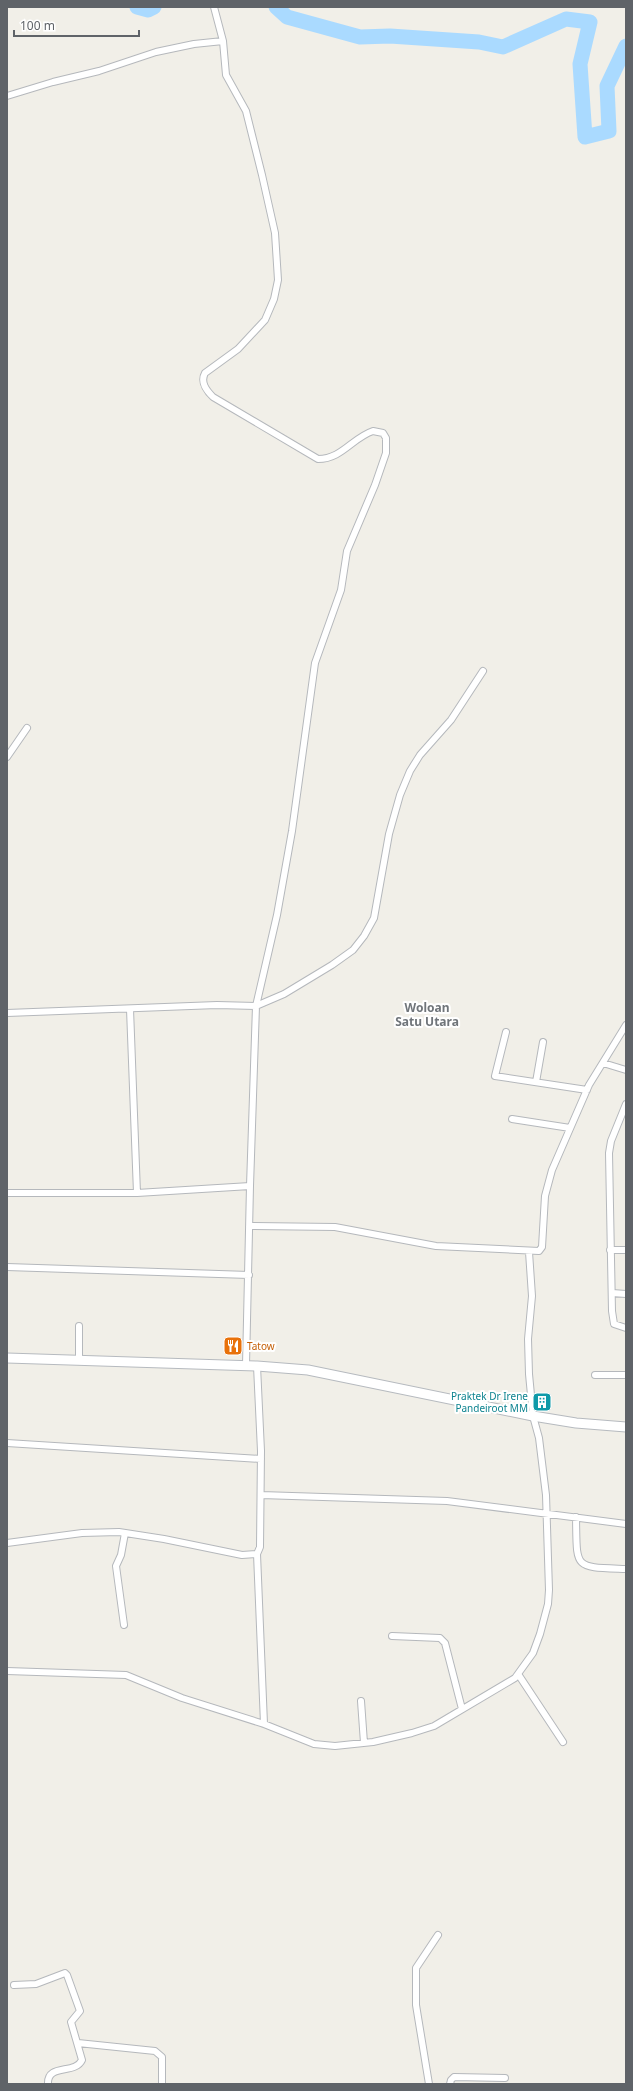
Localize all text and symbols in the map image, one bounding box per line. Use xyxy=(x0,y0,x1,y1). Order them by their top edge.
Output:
scale bar xyxy=(14,12,139,38)
text: 100 m xyxy=(20,17,55,34)
district label: Woloan Satu Utara xyxy=(395,999,459,1030)
restaurant icon: Tatow xyxy=(222,1335,244,1357)
place label: Tatow xyxy=(247,1339,275,1353)
place label: Praktek Dr Irene Pandeiroot MM xyxy=(451,1389,528,1415)
building icon: Praktek Dr Irene Pandeiroot MM xyxy=(531,1391,553,1413)

